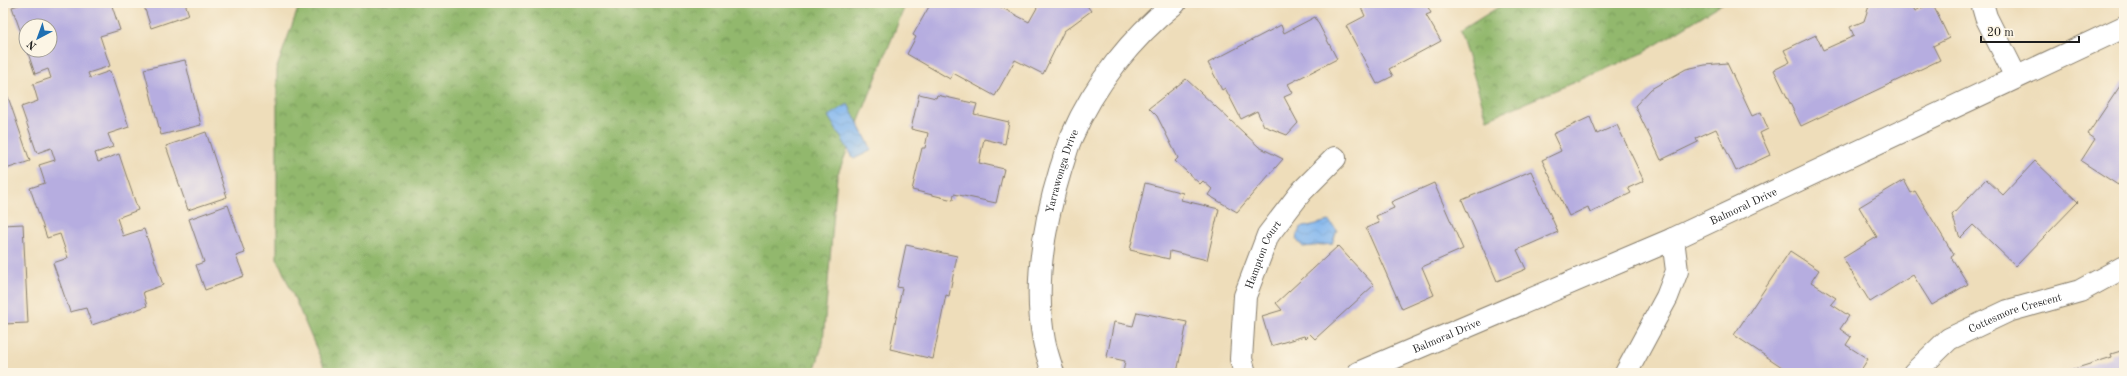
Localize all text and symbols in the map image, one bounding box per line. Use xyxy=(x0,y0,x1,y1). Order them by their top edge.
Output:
north arrow xyxy=(18,18,58,58)
scale bar xyxy=(1981,18,2079,44)
text: 20 m xyxy=(1987,27,2014,39)
text: N xyxy=(25,37,39,51)
street label: Yarrawonga Drive xyxy=(1045,128,1081,214)
street label: Balmoral Drive xyxy=(1709,187,1779,228)
street label: Hampton Court xyxy=(1244,219,1284,291)
street label: Cottesmore Crescent xyxy=(1967,292,2063,336)
street label: Balmoral Drive xyxy=(1411,318,1483,356)

